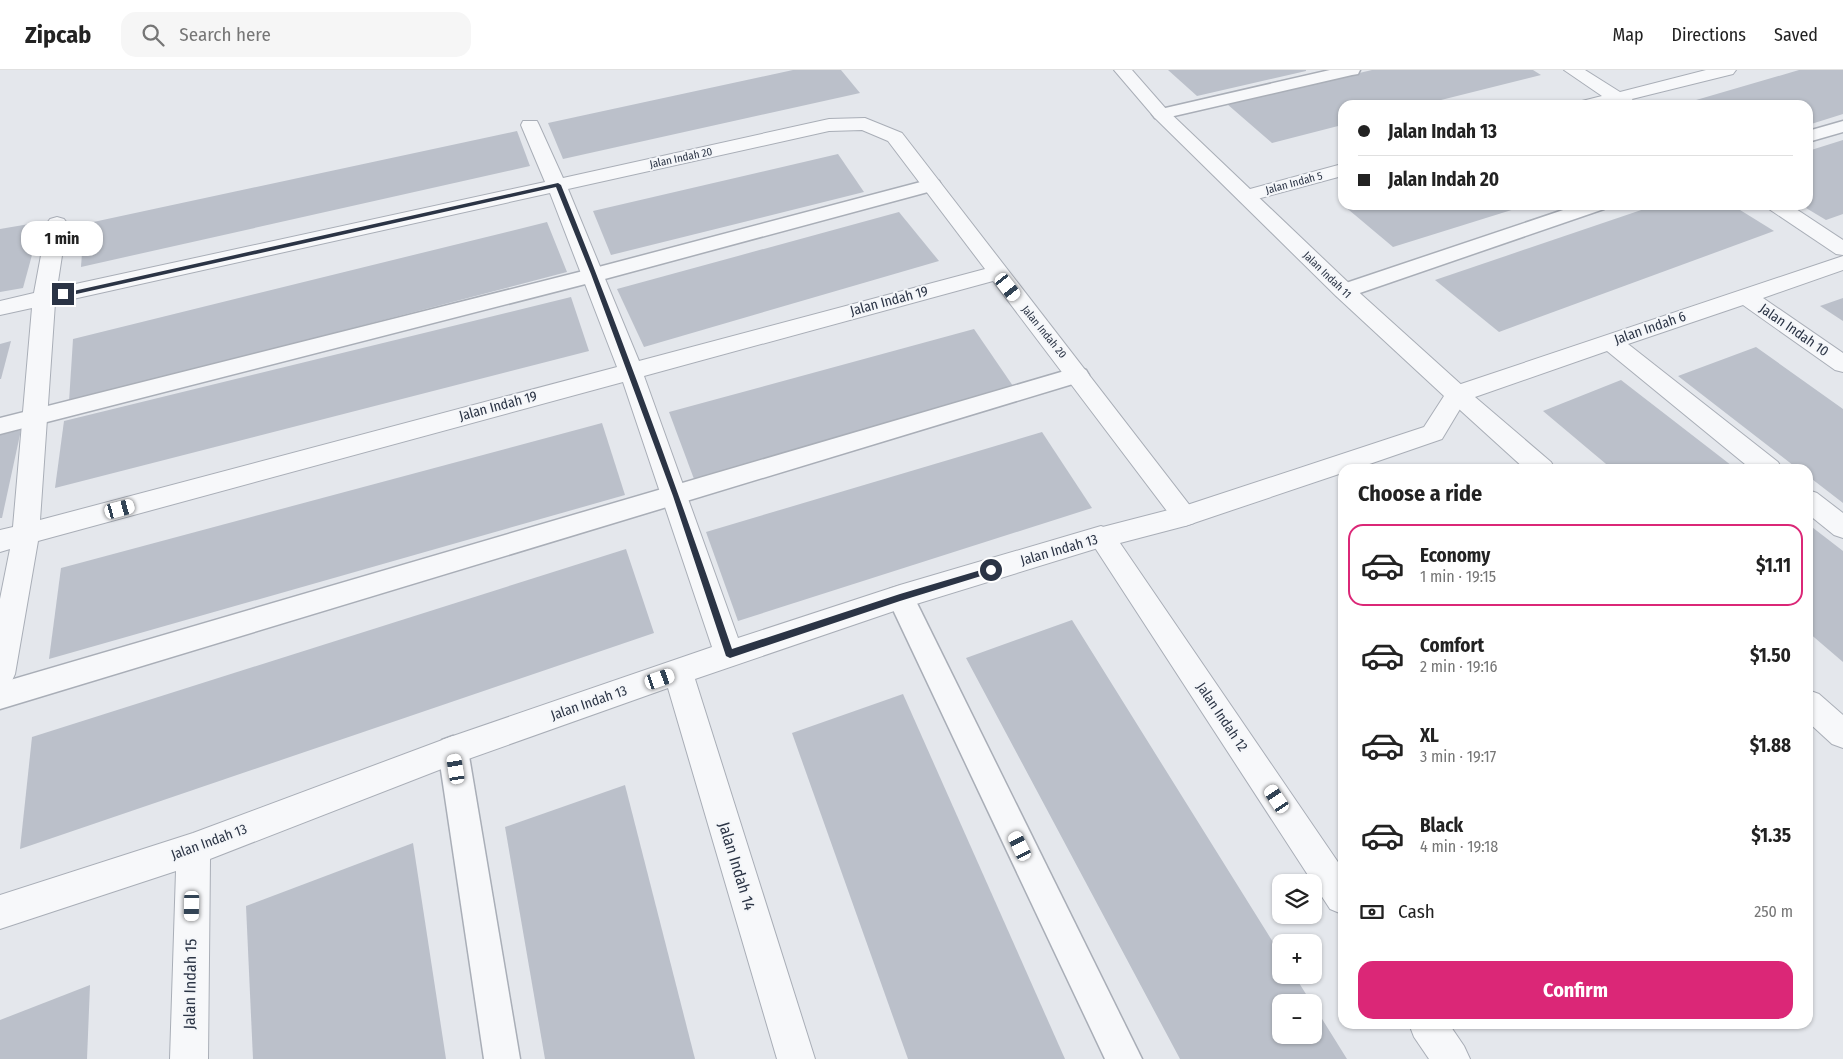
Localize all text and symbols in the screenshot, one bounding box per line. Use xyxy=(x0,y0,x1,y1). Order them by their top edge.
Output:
search box xyxy=(121,12,471,57)
text: Zipcab xyxy=(25,21,91,49)
icon: search xyxy=(139,21,167,49)
text: Search here xyxy=(179,23,271,46)
text: Map xyxy=(1612,24,1644,46)
text: Directions xyxy=(1672,24,1746,46)
text: Saved xyxy=(1774,24,1818,46)
text: Jalan Indah 13 xyxy=(1388,120,1497,143)
street label: Jalan Indah 20 xyxy=(648,145,714,171)
text: Jalan Indah 20 xyxy=(1388,168,1499,191)
street label: Jalan Indah 5 xyxy=(1264,169,1324,197)
callout: 1 min xyxy=(22,222,104,256)
text: 1 min xyxy=(45,229,79,248)
street label: Jalan Indah 11 xyxy=(1300,249,1354,301)
car xyxy=(992,271,1023,303)
street label: Jalan Indah 19 xyxy=(848,282,930,320)
route end xyxy=(52,283,74,305)
street label: Jalan Indah 10 xyxy=(1756,300,1832,360)
street label: Jalan Indah 20 xyxy=(1019,303,1069,361)
street label: Jalan Indah 6 xyxy=(1612,308,1688,348)
street label: Jalan Indah 19 xyxy=(457,387,539,425)
text: Choose a ride xyxy=(1358,480,1482,507)
car xyxy=(103,498,136,520)
street label: Jalan Indah 13 xyxy=(1018,531,1100,569)
icon: car xyxy=(1360,543,1405,588)
text: Economy xyxy=(1420,544,1490,567)
text: $1.11 xyxy=(1756,554,1791,577)
route start xyxy=(980,559,1002,581)
text: 1 min · 19:15 xyxy=(1420,567,1496,586)
icon: car xyxy=(1360,633,1405,678)
text: Comfort xyxy=(1420,634,1484,657)
text: $1.50 xyxy=(1750,644,1791,667)
text: 2 min · 19:16 xyxy=(1420,657,1497,676)
car xyxy=(643,667,676,691)
street label: Jalan Indah 12 xyxy=(1193,679,1251,755)
street label: Jalan Indah 13 xyxy=(549,682,629,724)
icon: car xyxy=(1360,723,1405,768)
text: XL xyxy=(1420,724,1439,747)
text: $1.88 xyxy=(1750,734,1791,757)
text: 3 min · 19:17 xyxy=(1420,747,1496,766)
car xyxy=(446,753,465,785)
car xyxy=(1262,782,1291,816)
icon: car xyxy=(1360,813,1405,858)
text: Black xyxy=(1420,814,1463,837)
street label: Jalan Indah 14 xyxy=(715,819,760,913)
street label: Jalan Indah 13 xyxy=(169,820,249,864)
text: $1.35 xyxy=(1751,824,1791,847)
car xyxy=(1006,829,1033,863)
text: 4 min · 19:18 xyxy=(1420,837,1498,856)
map controls xyxy=(1272,874,1322,1044)
button: layers xyxy=(1272,874,1322,924)
car xyxy=(184,891,199,921)
icon: cash xyxy=(1358,898,1386,926)
text: Cash xyxy=(1398,900,1435,923)
text: 250 m xyxy=(1754,902,1793,921)
button: + xyxy=(1272,934,1322,984)
street label: Jalan Indah 15 xyxy=(180,938,200,1030)
button: Confirm xyxy=(1358,961,1793,1019)
button: − xyxy=(1272,994,1322,1044)

